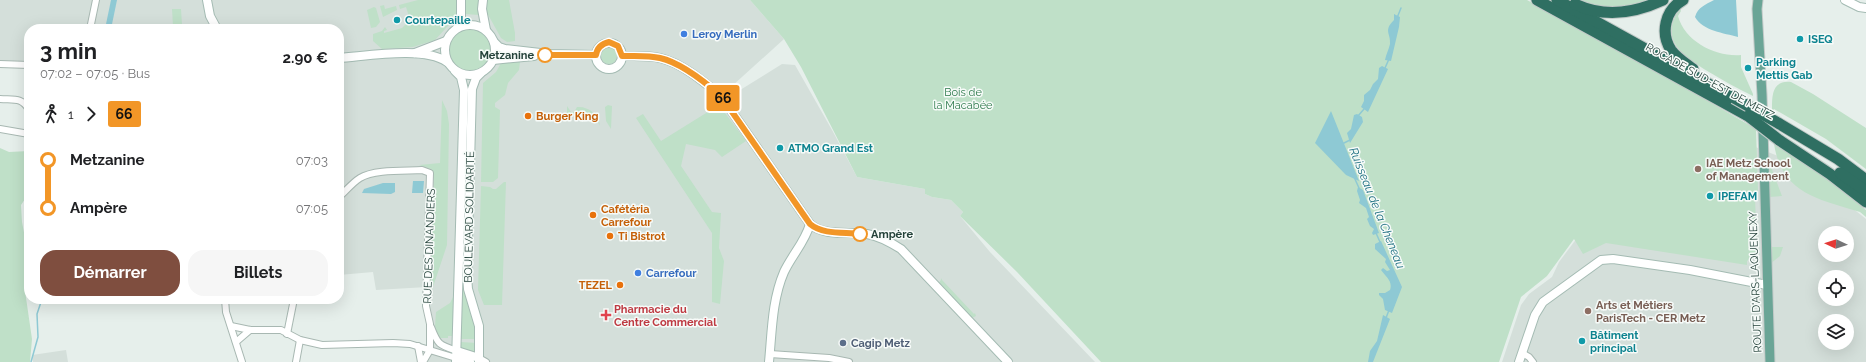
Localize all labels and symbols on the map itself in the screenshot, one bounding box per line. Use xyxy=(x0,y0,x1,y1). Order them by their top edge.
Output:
place label: Courtepaille xyxy=(405,14,471,27)
marker: Courtepaille xyxy=(392,15,402,25)
place label: Leroy Merlin xyxy=(692,28,758,41)
marker: Leroy Merlin xyxy=(679,29,689,39)
place label: ISEQ xyxy=(1808,33,1833,46)
marker: ISEQ xyxy=(1795,34,1805,44)
street label: ROCADE SUD-EST DE METZ xyxy=(1643,41,1776,122)
marker: Metzanine xyxy=(537,47,553,63)
place label: Metzanine xyxy=(479,49,534,62)
place label: Parking Mettis Gab xyxy=(1756,56,1813,82)
marker: Parking Mettis Gab xyxy=(1743,63,1753,73)
line badge: 66 xyxy=(705,85,741,111)
park label: Bois de la Macabée xyxy=(933,86,993,112)
place label: Burger King xyxy=(536,110,598,123)
marker: Burger King xyxy=(523,111,533,121)
place label: ATMO Grand Est xyxy=(788,142,874,155)
marker: ATMO Grand Est xyxy=(775,143,785,153)
water label: Ruisseau de la Cheneau xyxy=(1346,145,1408,271)
street label: BOULEVARD SOLIDARITÉ xyxy=(461,151,477,283)
place label: IAE Metz School of Management xyxy=(1706,157,1791,183)
marker: IAE Metz School of Management xyxy=(1693,164,1703,174)
street label: RUE DES DINANDIERS xyxy=(421,188,438,304)
place label: IPEFAM xyxy=(1718,190,1757,203)
marker: IPEFAM xyxy=(1705,191,1715,201)
place label: Cafétéria Carrefour xyxy=(601,203,652,229)
marker: Cafétéria Carrefour xyxy=(588,210,598,220)
street label: ROUTE D'ARS-LAQUENEXY xyxy=(1747,211,1764,353)
marker: Ampère xyxy=(852,226,868,242)
north arrow xyxy=(1818,226,1854,262)
place label: Ampère xyxy=(871,228,913,241)
place label: Ti Bistrot xyxy=(618,230,666,243)
marker: Ti Bistrot xyxy=(605,231,615,241)
place label: Carrefour xyxy=(646,267,697,280)
marker: Carrefour xyxy=(633,268,643,278)
place label: TEZEL xyxy=(579,279,613,292)
marker: TEZEL xyxy=(615,280,625,290)
place label: Arts et Métiers ParisTech - CER Metz xyxy=(1596,299,1706,325)
place label: Pharmacie du Centre Commercial xyxy=(614,303,717,329)
marker: Arts et Métiers ParisTech - CER Metz xyxy=(1583,306,1593,316)
marker: Pharmacie du Centre Commercial xyxy=(601,310,611,320)
place label: Bâtiment principal xyxy=(1590,329,1639,355)
marker: Bâtiment principal xyxy=(1577,336,1587,346)
place label: Cagip Metz xyxy=(851,337,910,350)
marker: Cagip Metz xyxy=(838,338,848,348)

